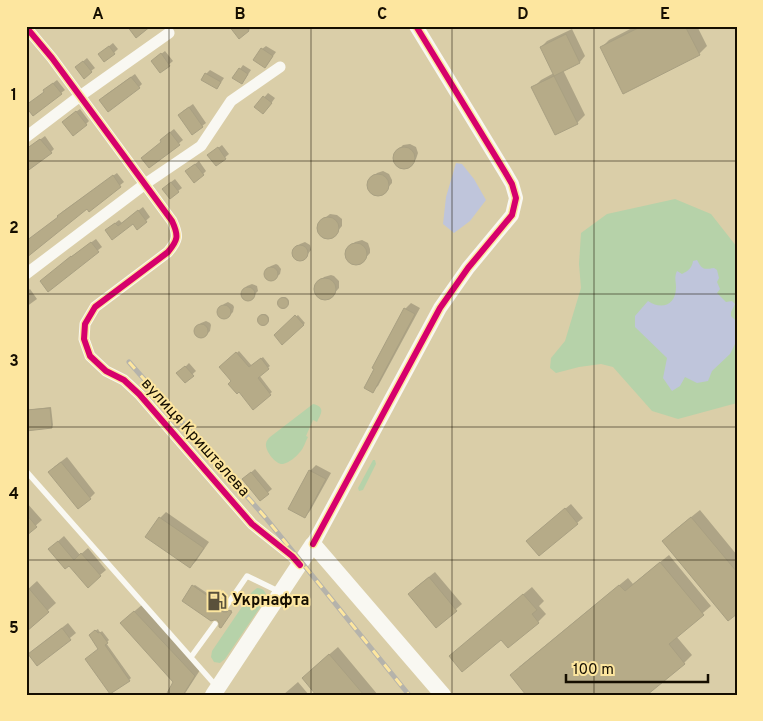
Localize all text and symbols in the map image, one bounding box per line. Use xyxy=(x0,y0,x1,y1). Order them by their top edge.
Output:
text: A xyxy=(92,5,104,25)
text: B xyxy=(234,5,246,25)
text: C xyxy=(377,5,387,25)
text: D xyxy=(517,5,529,25)
text: E xyxy=(660,5,670,25)
text: 1 xyxy=(11,86,17,106)
text: 2 xyxy=(9,219,19,239)
text: 3 xyxy=(9,352,19,372)
street label: вулиця Кришталева xyxy=(136,374,254,502)
text: 4 xyxy=(9,485,19,505)
fuel station icon: Укрнафта xyxy=(206,590,228,612)
place label: Укрнафта xyxy=(232,591,309,611)
text: 5 xyxy=(9,619,19,639)
scale bar xyxy=(566,651,708,683)
text: 100 m xyxy=(573,661,614,680)

